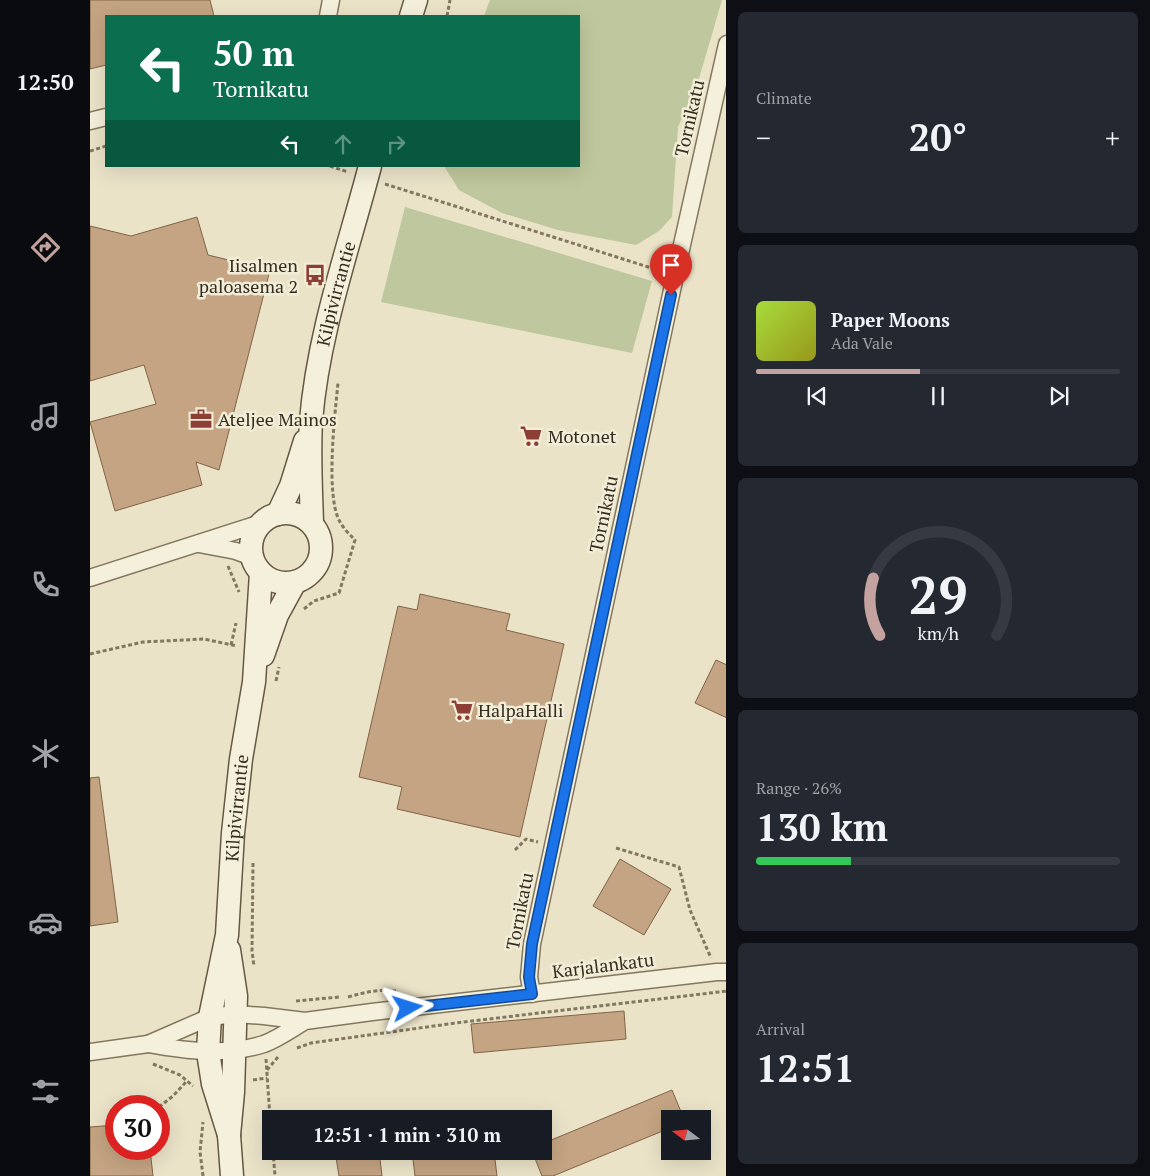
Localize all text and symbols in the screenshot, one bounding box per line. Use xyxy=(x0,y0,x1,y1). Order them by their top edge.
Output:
text: 50 m xyxy=(213,30,294,76)
icon: left xyxy=(130,35,195,100)
text: 12:50 xyxy=(16,67,74,96)
text: Tornikatu xyxy=(213,74,309,103)
street label: Tornikatu xyxy=(668,77,710,159)
text: Climate xyxy=(756,87,812,109)
text: 20° xyxy=(909,112,967,162)
text: − xyxy=(756,119,771,156)
text: + xyxy=(1105,119,1120,156)
icon: left xyxy=(276,130,304,158)
icon: ahead xyxy=(329,130,357,158)
icon: right xyxy=(382,130,410,158)
icon: directions xyxy=(28,230,63,265)
street label: Kilpivirrantie xyxy=(310,238,360,348)
pin xyxy=(650,244,692,295)
icon: arrive xyxy=(657,251,685,279)
place label: Iisalmen paloasema 2 xyxy=(199,253,298,298)
bus stop icon: Iisalmen paloasema 2 xyxy=(302,262,328,288)
text: Paper Moons xyxy=(831,307,950,332)
text: Ada Vale xyxy=(831,332,893,354)
icon: previous xyxy=(803,382,831,410)
icon: pause xyxy=(924,382,952,410)
icon: next xyxy=(1045,382,1073,410)
icon: music xyxy=(28,399,63,434)
office icon: Ateljee Mainos xyxy=(188,406,214,432)
place label: Ateljee Mainos xyxy=(218,407,337,431)
supermarket icon: Motonet xyxy=(518,423,544,449)
place label: Motonet xyxy=(548,424,617,448)
street label: Tornikatu xyxy=(583,473,623,555)
text: 29 xyxy=(909,560,967,629)
icon: phone xyxy=(28,567,63,602)
text: km/h xyxy=(917,621,959,645)
supermarket icon: HalpaHalli xyxy=(449,697,475,723)
place label: HalpaHalli xyxy=(478,698,563,722)
icon: climate xyxy=(28,736,63,771)
street label: Kilpivirrantie xyxy=(219,753,253,862)
text: Range · 26% xyxy=(756,777,842,799)
text: 130 km xyxy=(756,802,888,852)
street label: Tornikatu xyxy=(500,870,538,952)
icon: car xyxy=(28,905,63,940)
street label: Karjalankatu xyxy=(551,947,655,983)
position arrow xyxy=(381,981,433,1033)
text: Arrival xyxy=(756,1018,805,1040)
text: 12:51 xyxy=(756,1043,855,1093)
icon: filters xyxy=(28,1074,63,1109)
speed limit sign: 30 xyxy=(105,1095,170,1160)
north arrow xyxy=(661,1110,711,1160)
map controls xyxy=(661,1110,711,1160)
text: 12:51 · 1 min · 310 m xyxy=(313,1122,501,1147)

